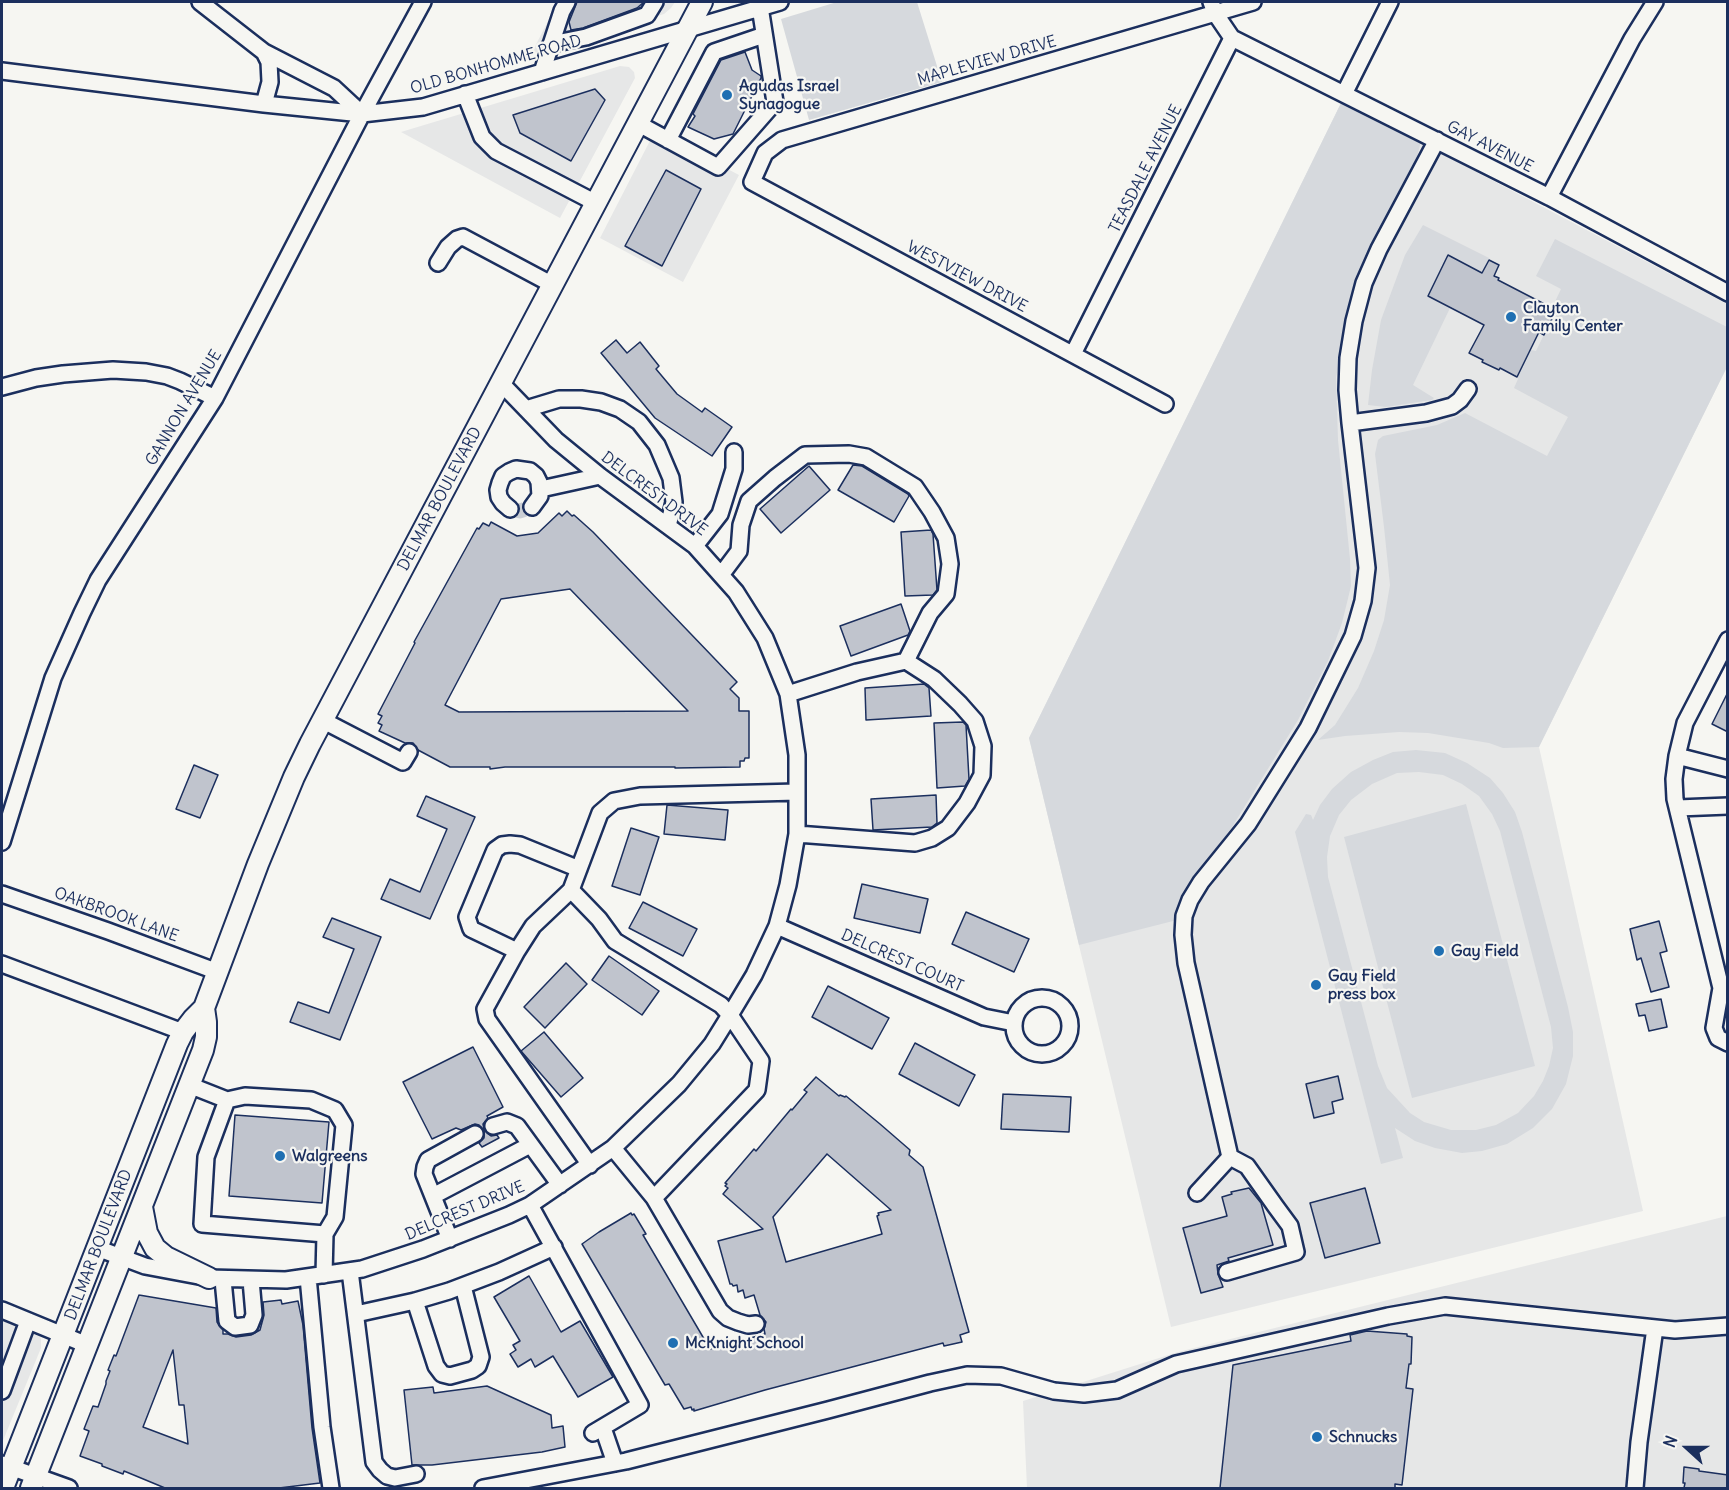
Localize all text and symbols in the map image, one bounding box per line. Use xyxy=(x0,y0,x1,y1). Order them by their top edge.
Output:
street label: OLD BONHOMME ROAD xyxy=(408,31,584,99)
street label: MAPLEVIEW DRIVE xyxy=(915,32,1059,90)
place label: Agudas Israel Synagogue xyxy=(739,76,839,114)
marker: Agudas Israel Synagogue xyxy=(720,88,734,102)
street label: TEASDALE AVENUE xyxy=(1105,102,1187,236)
street label: GAY AVENUE xyxy=(1444,117,1536,177)
street label: WESTVIEW DRIVE xyxy=(903,237,1031,317)
place label: Clayton Family Center xyxy=(1523,298,1623,336)
marker: Clayton Family Center xyxy=(1504,310,1518,324)
street label: GANNON AVENUE xyxy=(142,347,226,469)
street label: DELMAR BOULEVARD xyxy=(394,424,486,574)
street label: DELCREST DRIVE xyxy=(597,448,711,540)
street label: OAKBROOK LANE xyxy=(51,884,181,946)
street label: DELCREST COURT xyxy=(838,925,966,997)
place label: Gay Field xyxy=(1451,941,1519,961)
marker: Gay Field xyxy=(1432,944,1446,958)
place label: Gay Field press box xyxy=(1328,966,1396,1004)
marker: Gay Field press box xyxy=(1309,978,1323,992)
place label: Walgreens xyxy=(292,1146,368,1166)
marker: Walgreens xyxy=(273,1149,287,1163)
street label: DELMAR BOULEVARD xyxy=(61,1167,137,1323)
street label: DELCREST DRIVE xyxy=(402,1177,528,1245)
place label: McKnight School xyxy=(685,1333,804,1353)
marker: McKnight School xyxy=(666,1336,680,1350)
north arrow xyxy=(1657,1418,1717,1478)
place label: Schnucks xyxy=(1329,1427,1397,1447)
marker: Schnucks xyxy=(1310,1430,1324,1444)
text: N xyxy=(1659,1433,1682,1450)

